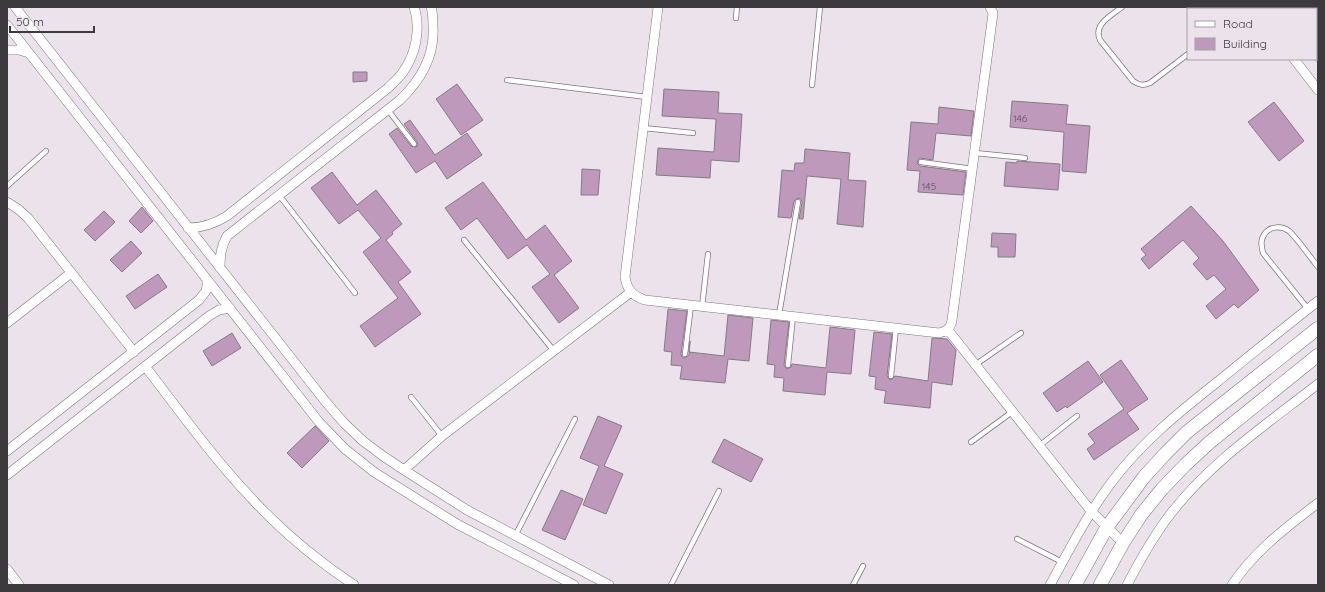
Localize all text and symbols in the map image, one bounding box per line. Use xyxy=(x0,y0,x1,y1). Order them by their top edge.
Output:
scale bar xyxy=(10,8,94,34)
legend xyxy=(1187,8,1317,60)
text: 50 m xyxy=(16,14,44,29)
text: Road xyxy=(1223,16,1253,31)
text: Building xyxy=(1223,36,1267,51)
house number: 146 xyxy=(1013,112,1028,125)
house number: 145 xyxy=(922,180,936,193)

